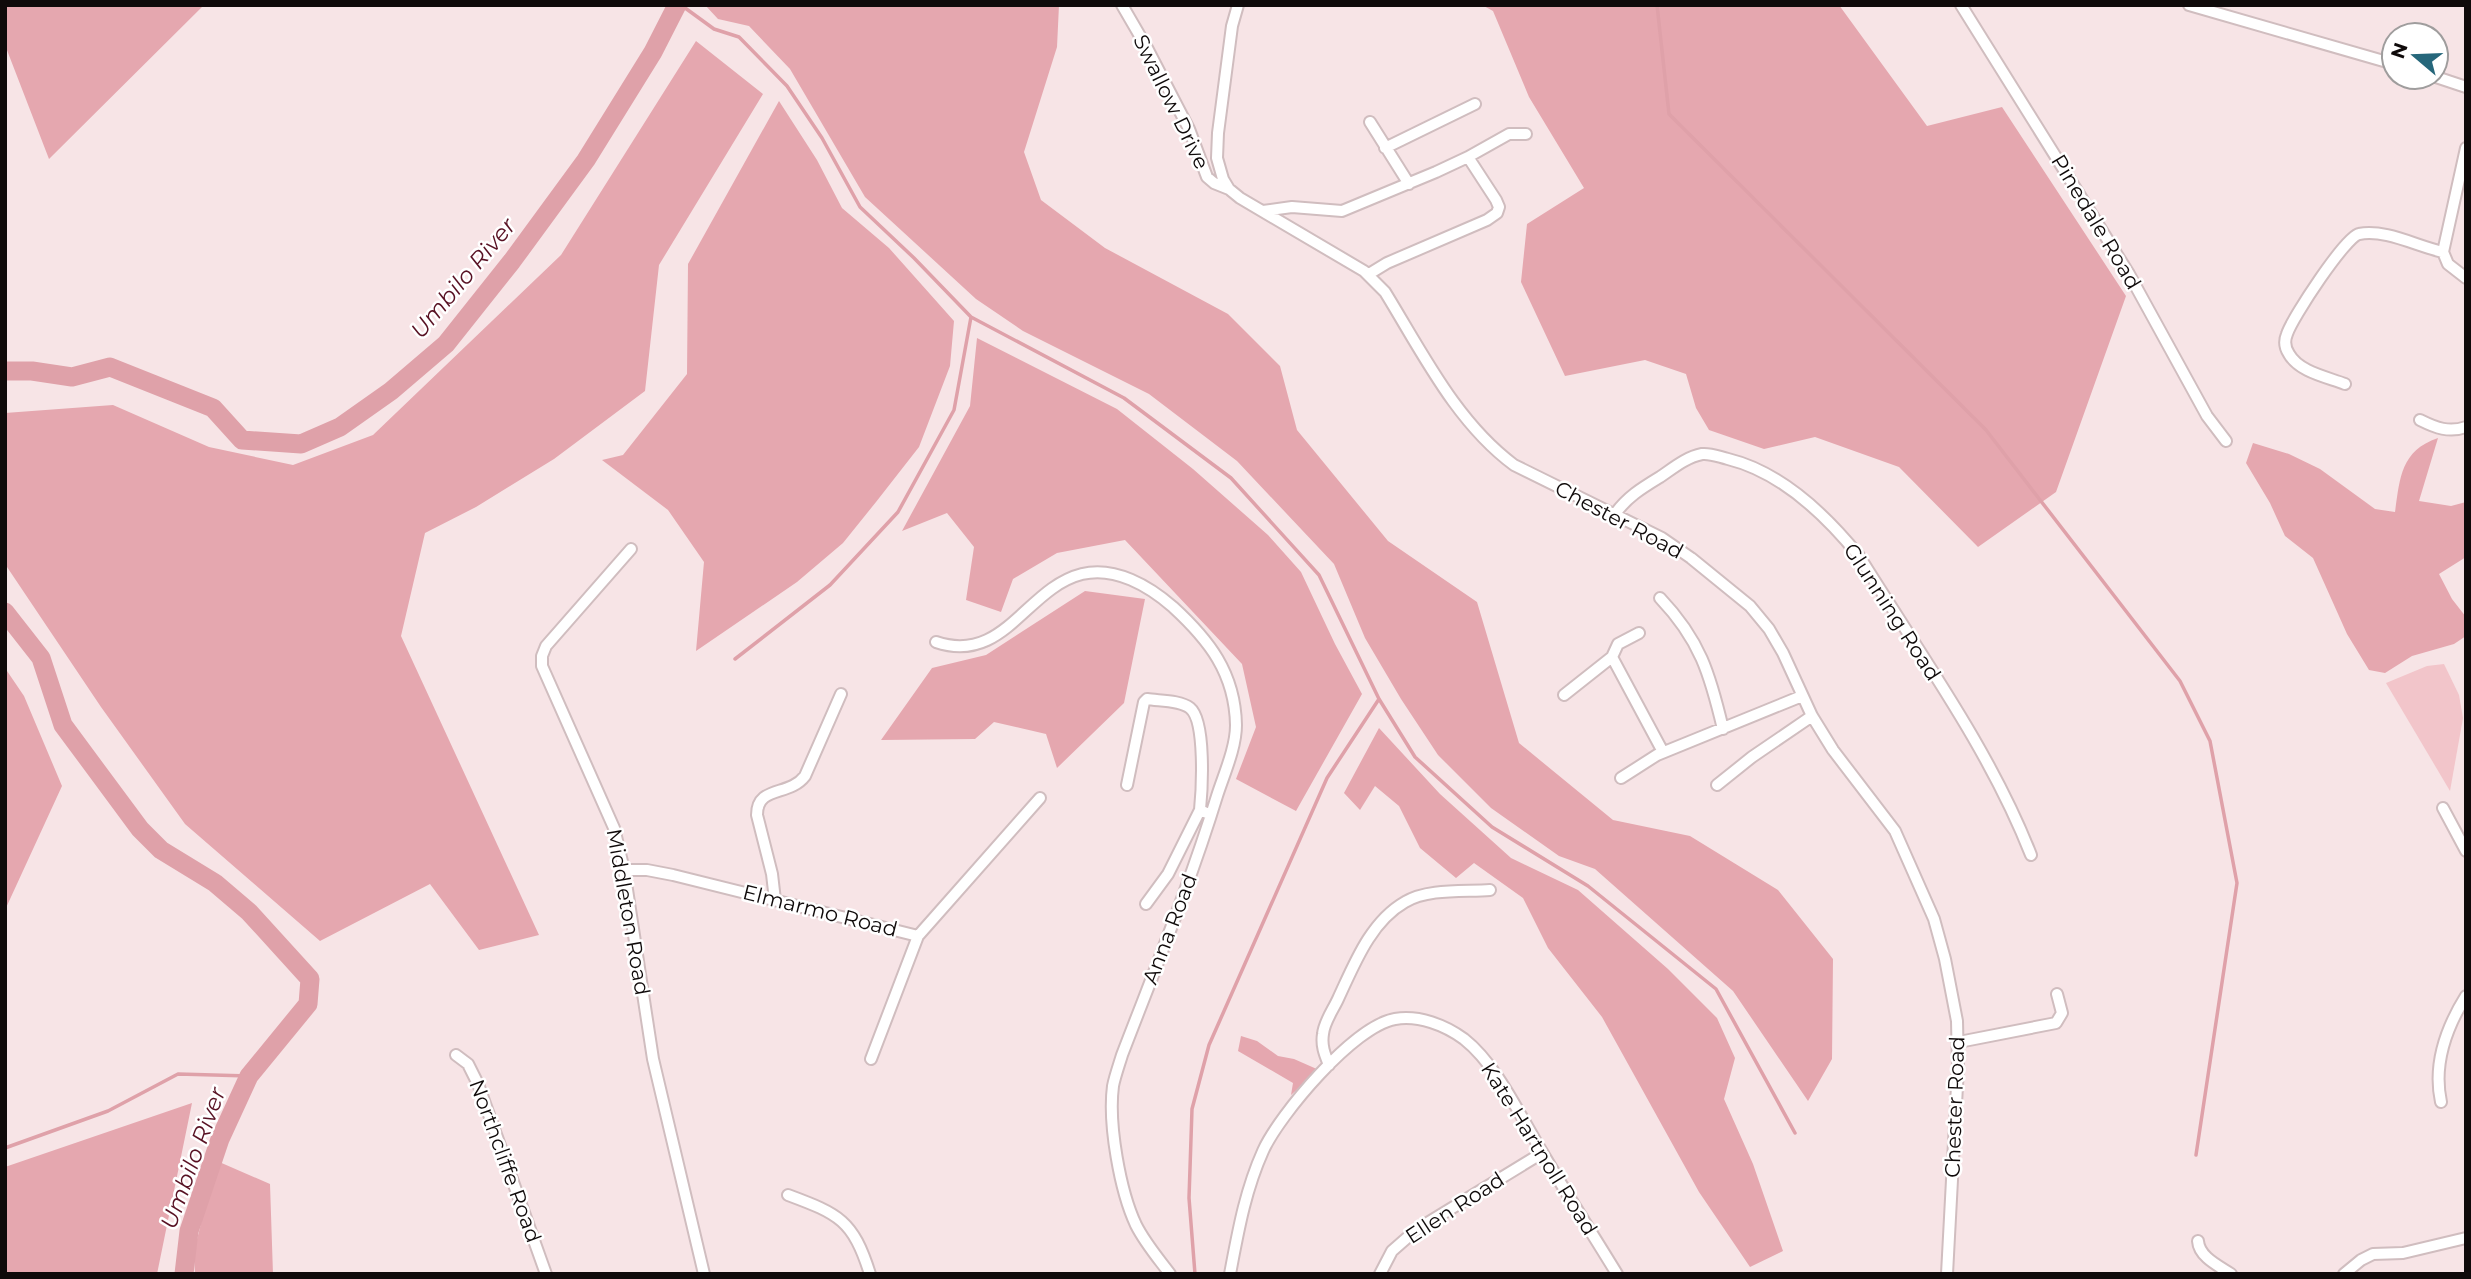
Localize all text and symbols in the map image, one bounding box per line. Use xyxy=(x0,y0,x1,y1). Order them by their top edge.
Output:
north arrow xyxy=(2380,21,2450,91)
street label: Swallow Drive xyxy=(1128,31,1215,173)
text: N xyxy=(2386,40,2413,62)
street label: Pinedale Road xyxy=(2046,150,2147,294)
water label: Umbilo River xyxy=(405,212,522,344)
street label: Chester Road xyxy=(1551,475,1688,564)
street label: Glunning Road xyxy=(1839,538,1946,685)
street label: Middleton Road xyxy=(602,827,655,997)
street label: Anna Road xyxy=(1137,870,1202,988)
street label: Elmarmo Road xyxy=(740,879,900,942)
street label: Chester Road xyxy=(1940,1036,1969,1178)
street label: Kate Hartnoll Road xyxy=(1476,1058,1603,1240)
street label: Northcliffe Road xyxy=(464,1076,547,1246)
water label: Umbilo River xyxy=(154,1083,232,1233)
street label: Ellen Road xyxy=(1401,1166,1509,1249)

